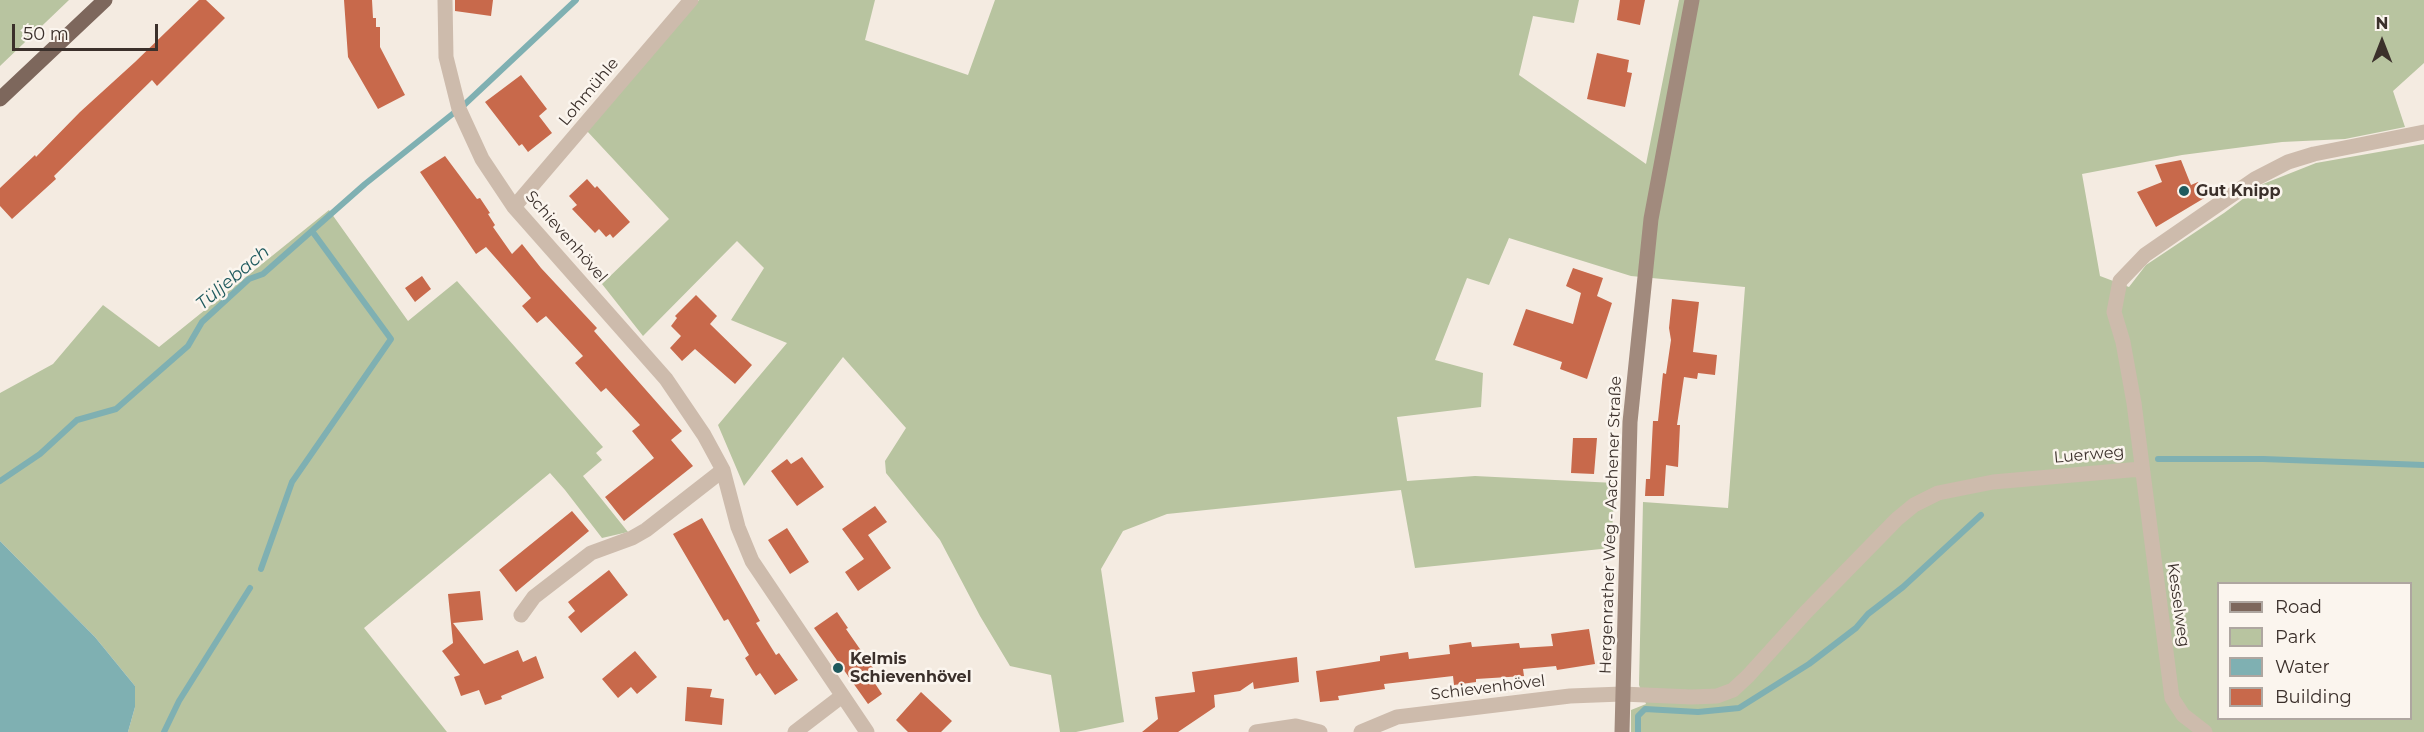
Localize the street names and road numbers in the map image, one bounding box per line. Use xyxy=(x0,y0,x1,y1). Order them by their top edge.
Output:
street label: Lohmühle xyxy=(555,54,623,130)
street label: Schievenhövel xyxy=(521,187,611,287)
street label: Hergenrather Weg - Aachener Straße xyxy=(1596,376,1626,674)
street label: Luerweg xyxy=(2053,442,2125,468)
street label: Kesselweg xyxy=(2163,562,2193,648)
street label: Schievenhövel xyxy=(1430,671,1546,705)

